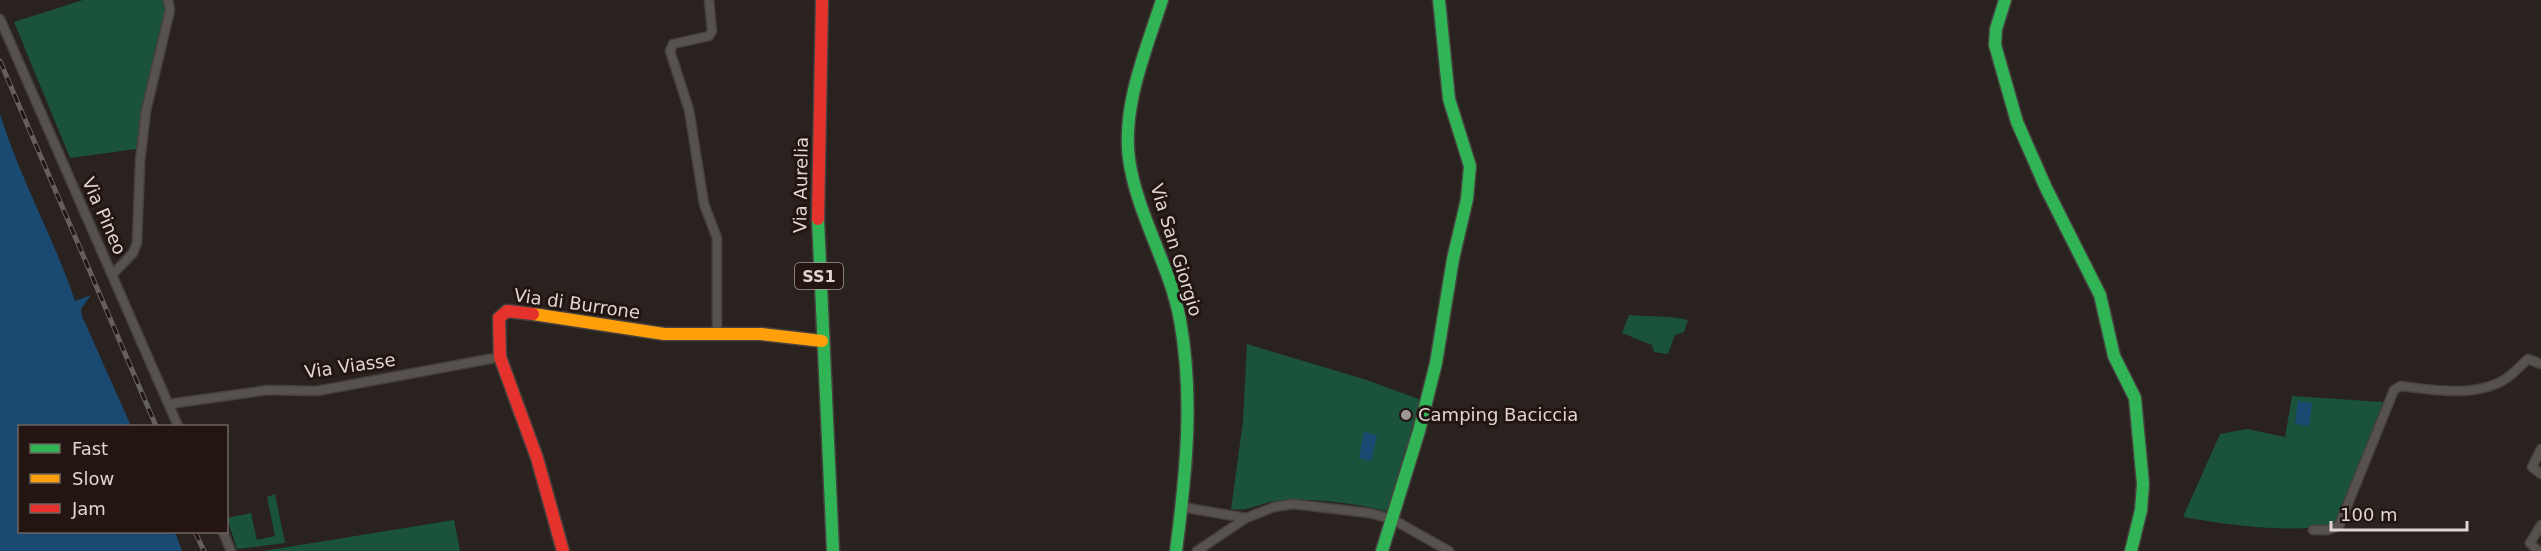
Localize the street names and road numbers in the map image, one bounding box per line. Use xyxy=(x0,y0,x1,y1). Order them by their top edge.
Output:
street label: Via Aurelia xyxy=(789,137,812,233)
street label: Via Pineo xyxy=(78,174,131,258)
street label: Via San Giorgio xyxy=(1146,181,1207,319)
road number: SS1 xyxy=(795,263,843,289)
street label: Via di Burrone xyxy=(513,284,641,323)
street label: Via Viasse xyxy=(303,349,397,382)

